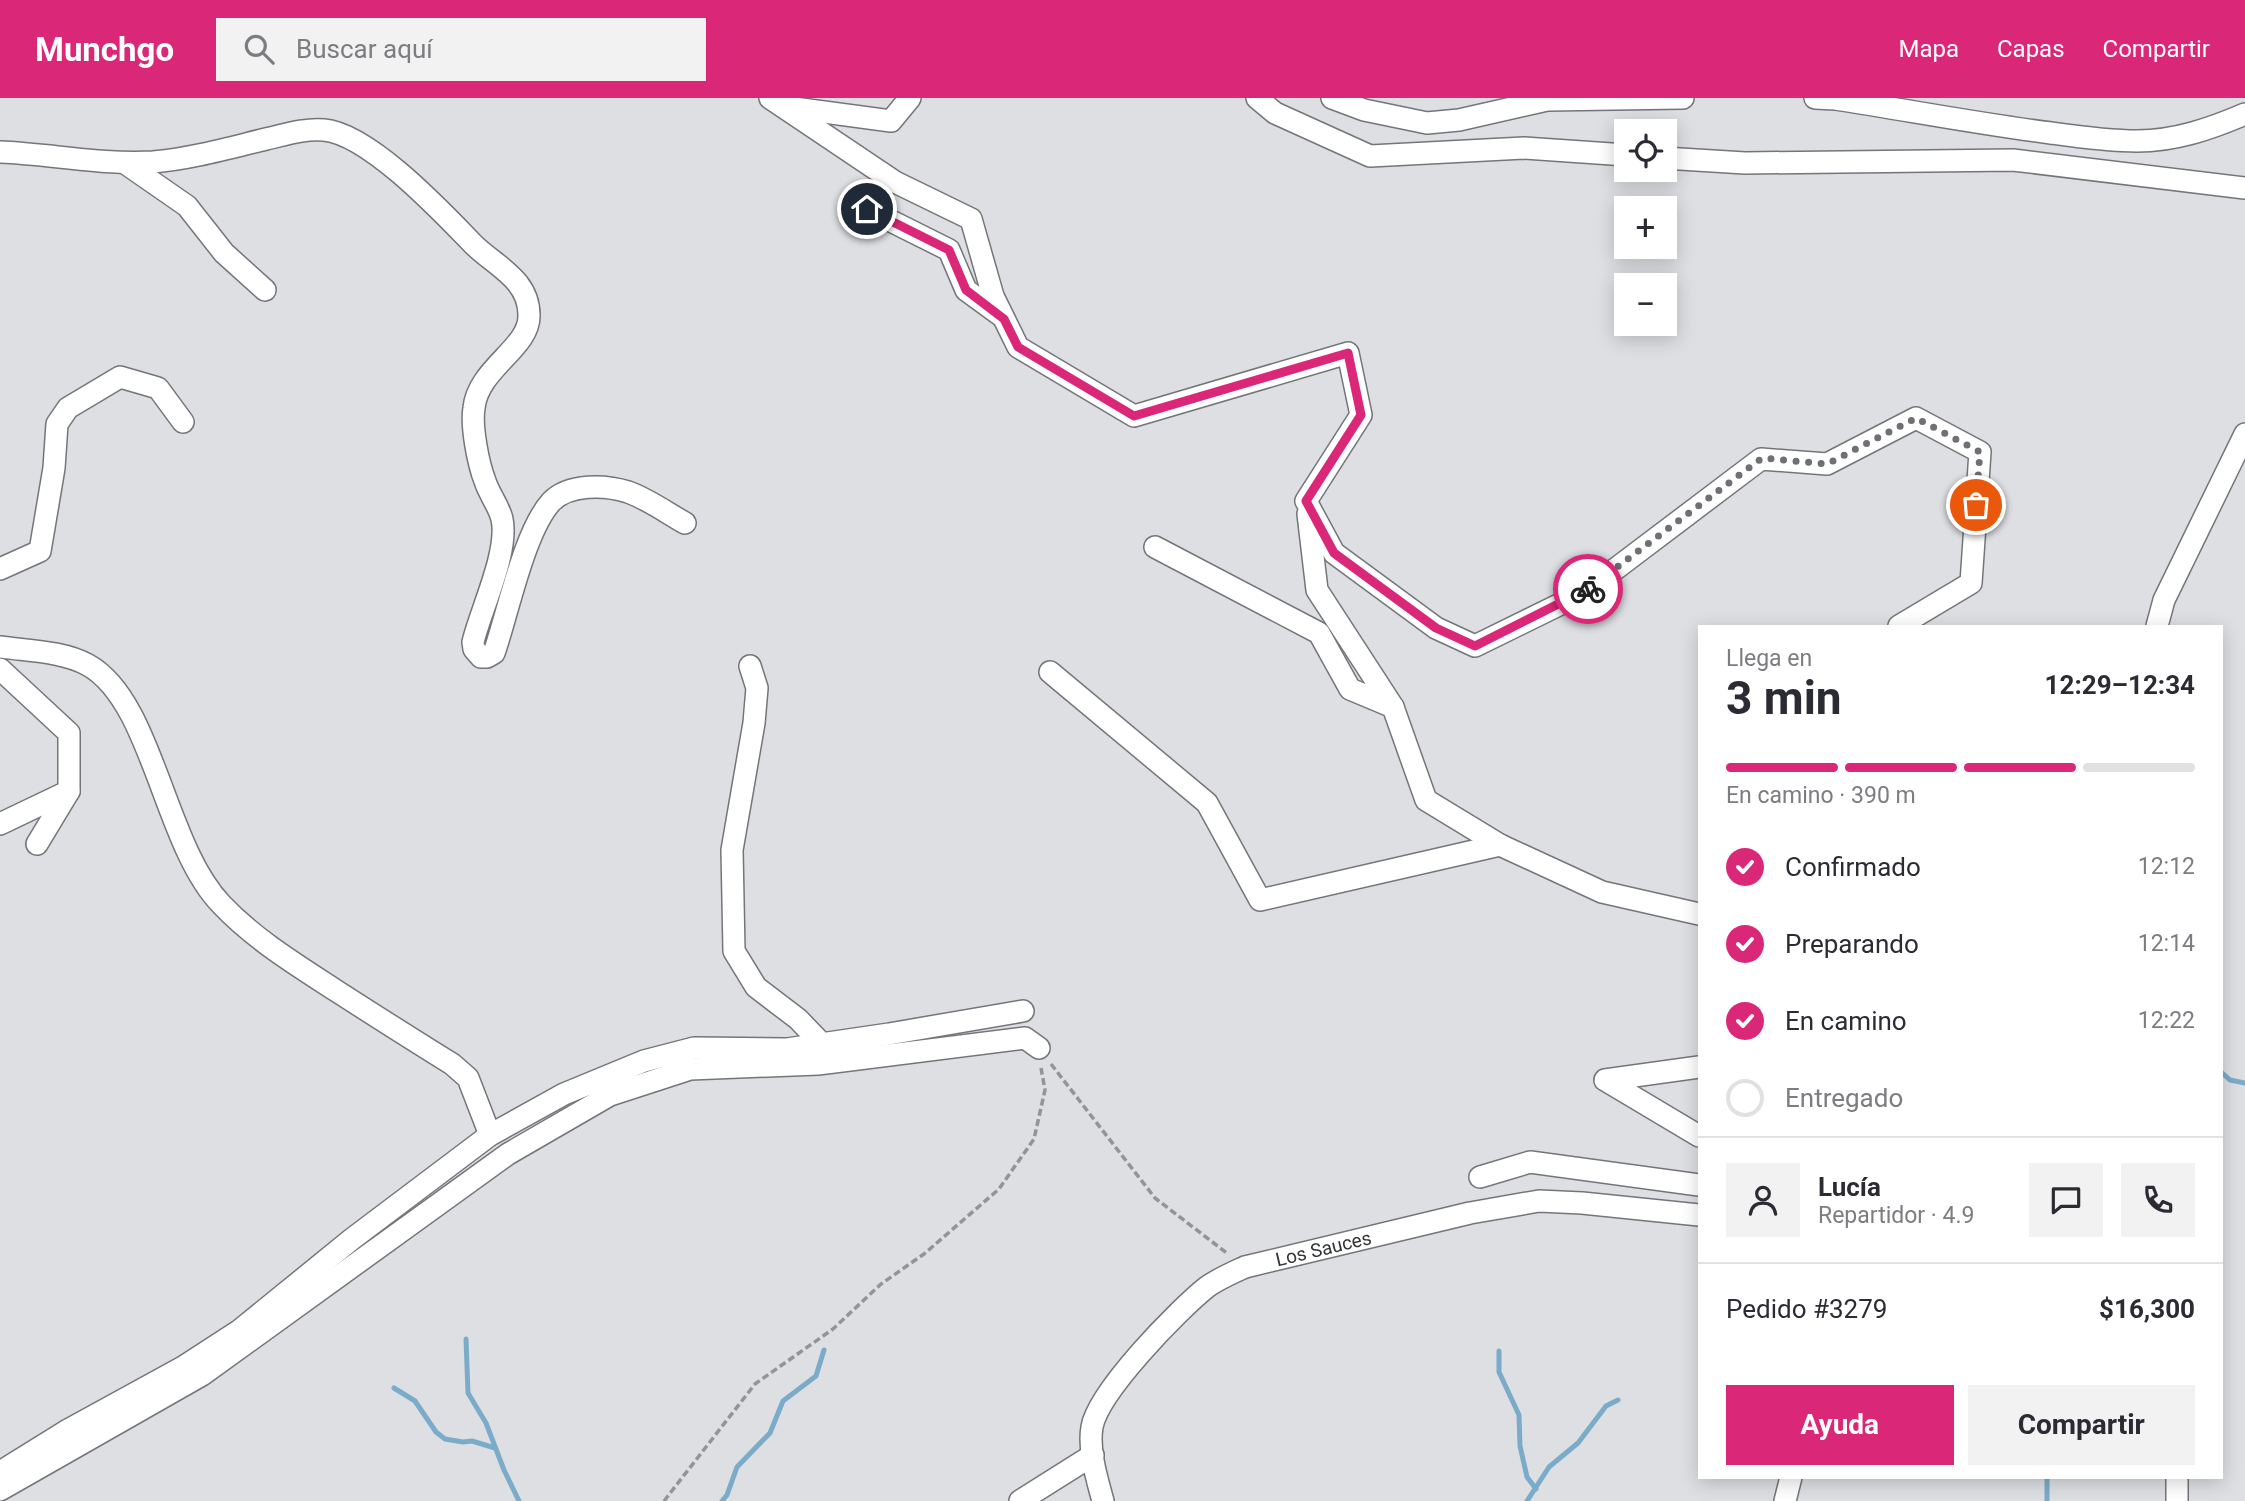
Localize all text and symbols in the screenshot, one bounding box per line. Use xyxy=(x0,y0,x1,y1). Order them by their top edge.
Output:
search box xyxy=(216,18,706,81)
text: Munchgo xyxy=(35,30,174,69)
icon: search xyxy=(240,30,278,68)
text: Buscar aquí xyxy=(296,34,433,64)
text: Mapa xyxy=(1898,35,1959,63)
text: Capas xyxy=(1997,35,2065,63)
text: Compartir xyxy=(2103,35,2210,63)
map controls xyxy=(1614,119,1677,336)
button: locate xyxy=(1614,119,1677,182)
pin xyxy=(837,179,897,239)
icon: home xyxy=(848,190,886,228)
button: + xyxy=(1614,196,1677,259)
button: − xyxy=(1614,273,1677,336)
pin xyxy=(1946,475,2006,535)
icon: bag xyxy=(1957,486,1995,524)
courier xyxy=(1553,554,1623,624)
icon: bike xyxy=(1569,570,1607,608)
text: Llega en xyxy=(1726,645,1812,672)
text: 12:29–12:34 xyxy=(2045,670,2195,700)
text: 3 min xyxy=(1726,671,1842,725)
text: En camino · 390 m xyxy=(1726,782,1916,809)
icon: check xyxy=(1726,848,1764,886)
text: Confirmado xyxy=(1785,852,1921,882)
text: 12:12 xyxy=(2138,853,2195,880)
icon: check xyxy=(1726,925,1764,963)
text: Preparando xyxy=(1785,929,1919,959)
text: 12:14 xyxy=(2138,930,2195,957)
icon: check xyxy=(1726,1002,1764,1040)
text: En camino xyxy=(1785,1006,1907,1036)
text: 12:22 xyxy=(2138,1007,2195,1034)
text: Entregado xyxy=(1785,1083,1903,1113)
button: person xyxy=(1726,1163,1800,1237)
button: chat xyxy=(2029,1163,2103,1237)
button: phone xyxy=(2121,1163,2195,1237)
text: Lucía xyxy=(1818,1172,1881,1202)
text: Repartidor · 4.9 xyxy=(1818,1202,1975,1229)
street label: Los Sauces xyxy=(1273,1226,1374,1271)
text: Pedido #3279 xyxy=(1726,1294,1887,1324)
text: $16,300 xyxy=(2099,1294,2195,1324)
button: Ayuda xyxy=(1726,1385,1954,1465)
button: Compartir xyxy=(1968,1385,2195,1465)

